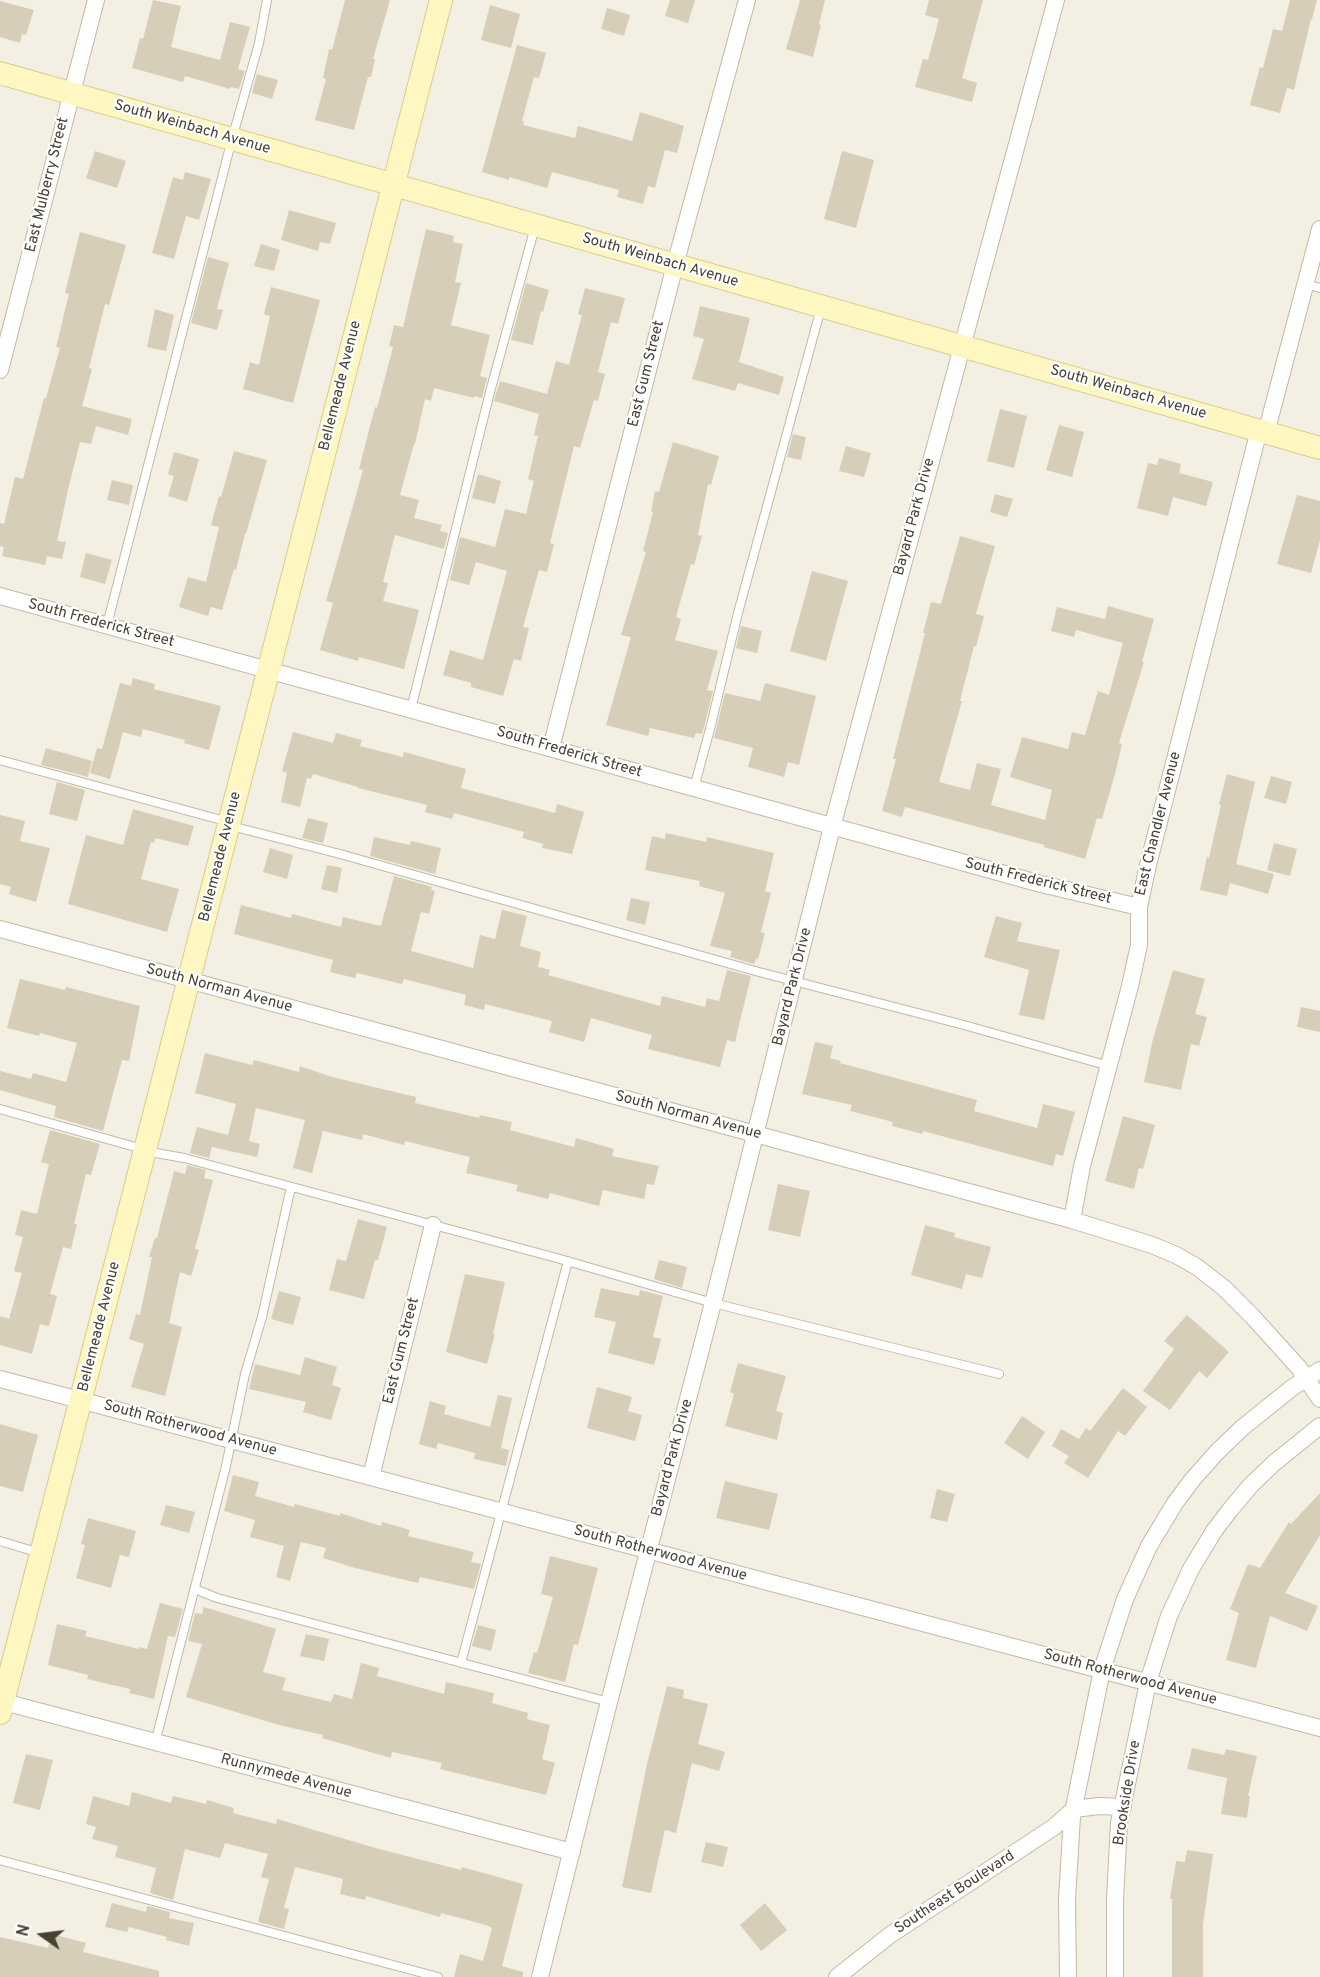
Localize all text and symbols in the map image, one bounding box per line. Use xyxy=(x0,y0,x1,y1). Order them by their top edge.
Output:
street label: South Weinbach Avenue xyxy=(112,97,272,159)
street label: East Mulberry Street xyxy=(22,116,74,254)
street label: South Weinbach Avenue xyxy=(580,230,740,292)
street label: Bellemeade Avenue xyxy=(316,319,366,453)
street label: East Gum Street xyxy=(625,319,669,429)
street label: South Weinbach Avenue xyxy=(1048,362,1208,424)
street label: Bayard Park Drive xyxy=(891,456,939,578)
street label: South Frederick Street xyxy=(26,596,176,652)
street label: South Frederick Street xyxy=(494,724,644,782)
street label: East Chandler Avenue xyxy=(1132,750,1186,898)
street label: Bellemeade Avenue xyxy=(196,790,246,924)
street label: South Frederick Street xyxy=(963,855,1113,909)
street label: Bayard Park Drive xyxy=(770,926,816,1048)
street label: South Norman Avenue xyxy=(144,961,294,1017)
street label: South Norman Avenue xyxy=(613,1088,763,1144)
street label: Bellemeade Avenue xyxy=(75,1260,125,1394)
street label: East Gum Street xyxy=(380,1296,424,1406)
street label: South Rotherwood Avenue xyxy=(101,1397,279,1461)
street label: Bayard Park Drive xyxy=(649,1397,697,1519)
street label: South Rotherwood Avenue xyxy=(571,1522,749,1586)
street label: South Rotherwood Avenue xyxy=(1041,1646,1219,1710)
street label: Brookside Drive xyxy=(1111,1739,1145,1847)
street label: Runnymede Avenue xyxy=(219,1751,353,1803)
street label: Southeast Boulevard xyxy=(892,1847,1018,1939)
north arrow xyxy=(12,1905,72,1965)
text: N xyxy=(13,1923,36,1939)

